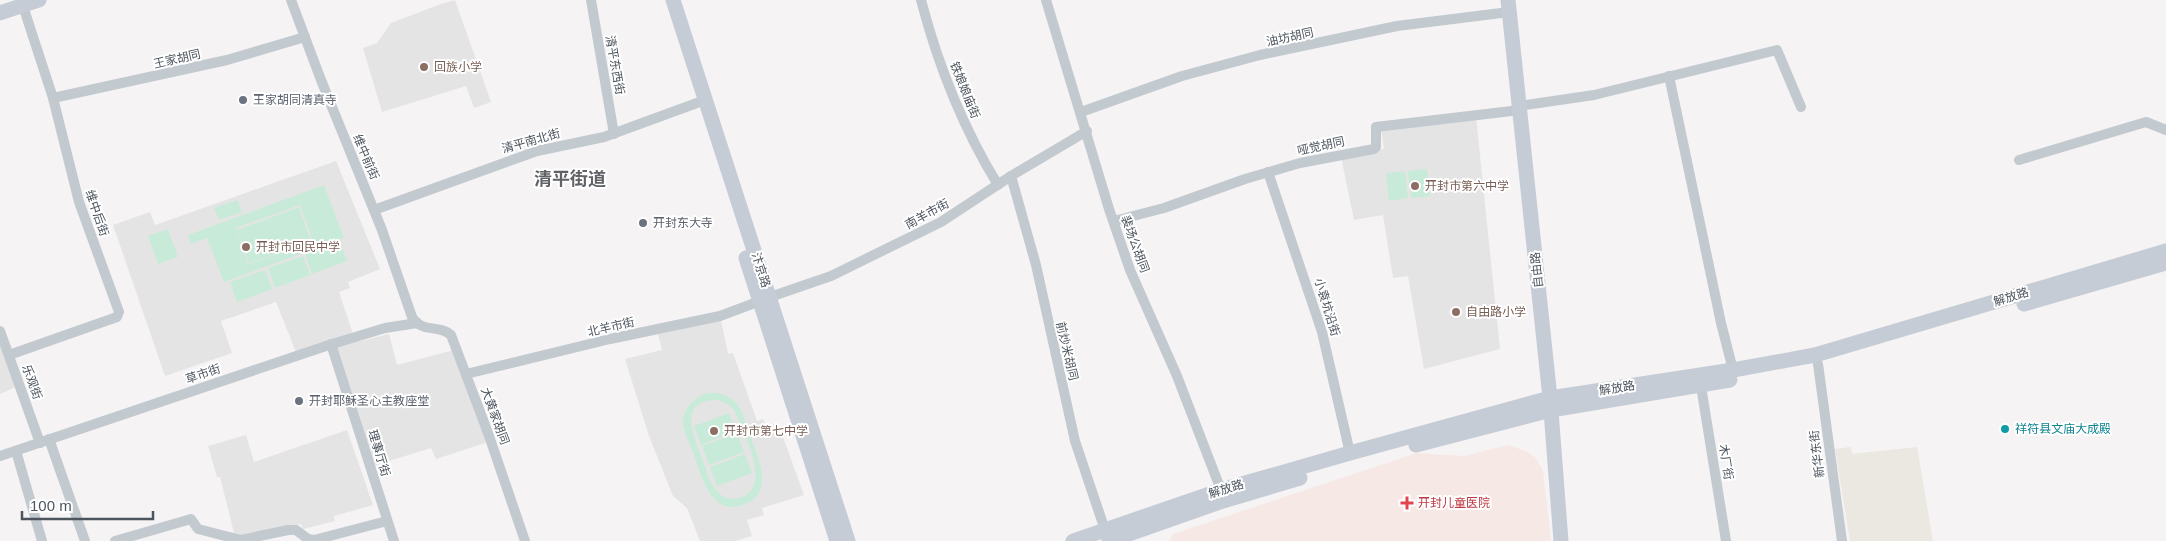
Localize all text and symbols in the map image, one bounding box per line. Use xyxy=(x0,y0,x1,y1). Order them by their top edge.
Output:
street label: 油坊胡同 xyxy=(1265,25,1315,49)
street label: 清平东西街 xyxy=(603,34,627,96)
street label: 王家胡同 xyxy=(152,47,202,71)
place label: 回族小学 xyxy=(434,60,482,74)
street label: 铁娘娘庙街 xyxy=(947,60,983,120)
marker: 回族小学 xyxy=(418,61,430,73)
place label: 王家胡同清真寺 xyxy=(253,93,337,107)
marker: 王家胡同清真寺 xyxy=(237,94,249,106)
street label: 清平南北街 xyxy=(500,126,562,156)
street label: 维中前街 xyxy=(350,132,382,182)
street label: 哑觉胡同 xyxy=(1296,134,1346,158)
district label: 清平街道 xyxy=(534,169,606,189)
place label: 开封市第六中学 xyxy=(1425,179,1509,193)
marker: 开封市第六中学 xyxy=(1409,180,1421,192)
street label: 维中后街 xyxy=(83,188,111,238)
street label: 南羊市街 xyxy=(903,196,951,232)
street label: 裴场公胡同 xyxy=(1118,213,1152,275)
place label: 开封东大寺 xyxy=(653,216,713,230)
marker: 开封东大寺 xyxy=(637,217,649,229)
place label: 开封市回民中学 xyxy=(256,240,340,254)
marker: 开封市回民中学 xyxy=(240,241,252,253)
street label: 汴京路 xyxy=(749,251,773,289)
street label: 自由路 xyxy=(1528,251,1546,289)
street label: 小袁坑沿街 xyxy=(1312,276,1342,338)
street label: 解放路 xyxy=(1992,285,2030,309)
place label: 自由路小学 xyxy=(1466,305,1526,319)
marker: 自由路小学 xyxy=(1450,306,1462,318)
street label: 北羊市街 xyxy=(586,315,636,339)
street label: 前炒米胡同 xyxy=(1053,320,1081,382)
street label: 草市街 xyxy=(184,362,222,386)
street label: 乐观街 xyxy=(19,363,45,401)
street label: 解放路 xyxy=(1598,378,1636,398)
street label: 大黄家胡同 xyxy=(478,385,512,447)
place label: 开封耶稣圣心主教座堂 xyxy=(309,394,429,408)
marker: 开封耶稣圣心主教座堂 xyxy=(293,395,305,407)
place label: 祥符县文庙大成殿 xyxy=(2015,422,2111,436)
marker: 祥符县文庙大成殿 xyxy=(1999,423,2011,435)
place label: 开封市第七中学 xyxy=(724,424,808,438)
marker: 开封市第七中学 xyxy=(708,425,720,437)
street label: 理事厅街 xyxy=(365,428,393,478)
street label: 新华东街 xyxy=(1807,429,1827,479)
street label: 木厂街 xyxy=(1716,443,1736,481)
street label: 解放路 xyxy=(1207,477,1245,501)
scale bar xyxy=(22,488,154,520)
marker: 开封儿童医院 xyxy=(1400,496,1414,510)
place label: 开封儿童医院 xyxy=(1418,496,1490,510)
text: 100 m xyxy=(30,497,72,514)

